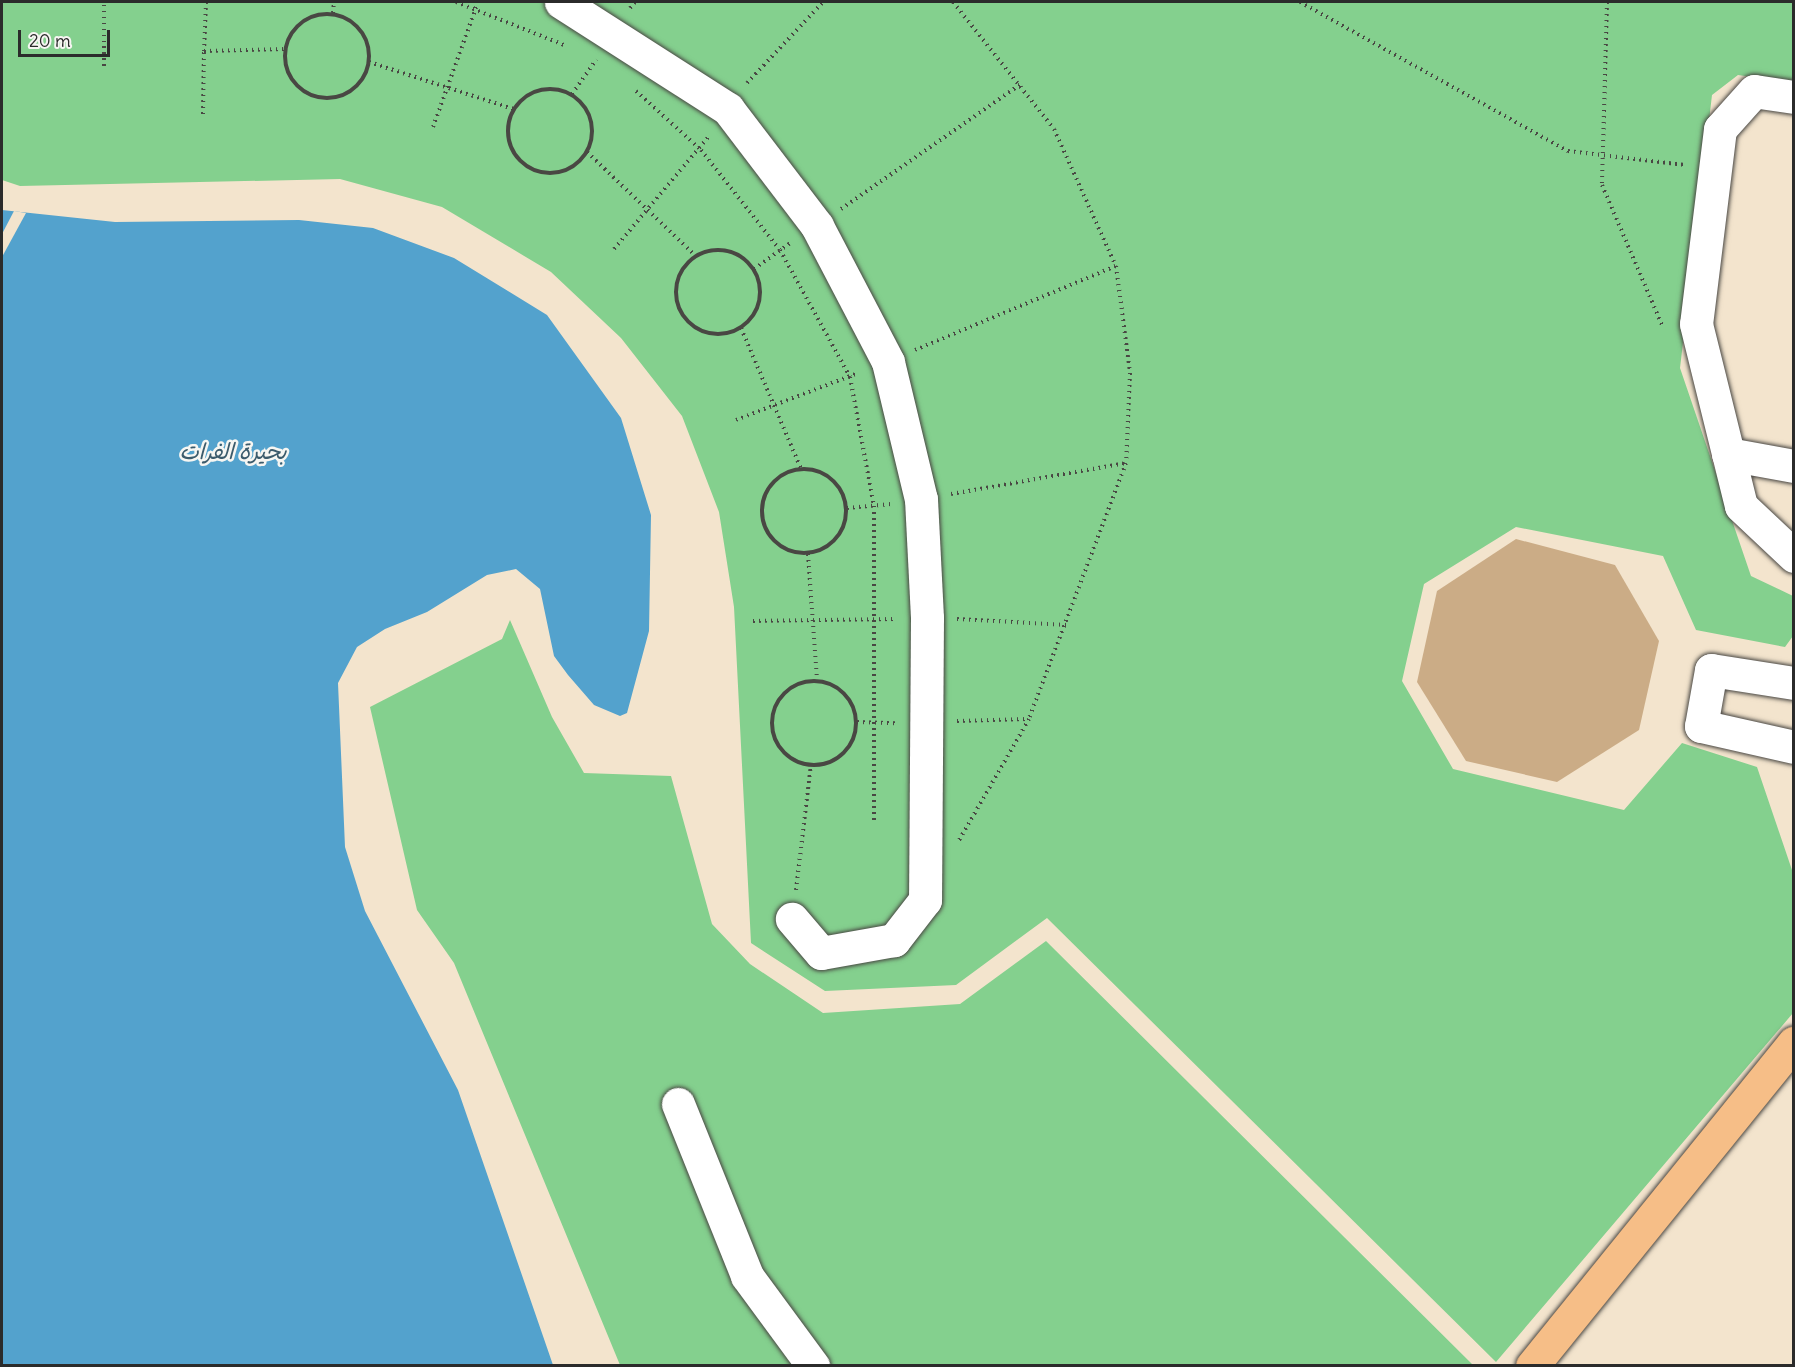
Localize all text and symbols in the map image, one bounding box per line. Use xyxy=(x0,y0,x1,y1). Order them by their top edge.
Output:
scale bar xyxy=(21,18,112,56)
text: 20 m xyxy=(29,29,71,52)
water label: بحيرة الفرات xyxy=(180,439,286,465)

